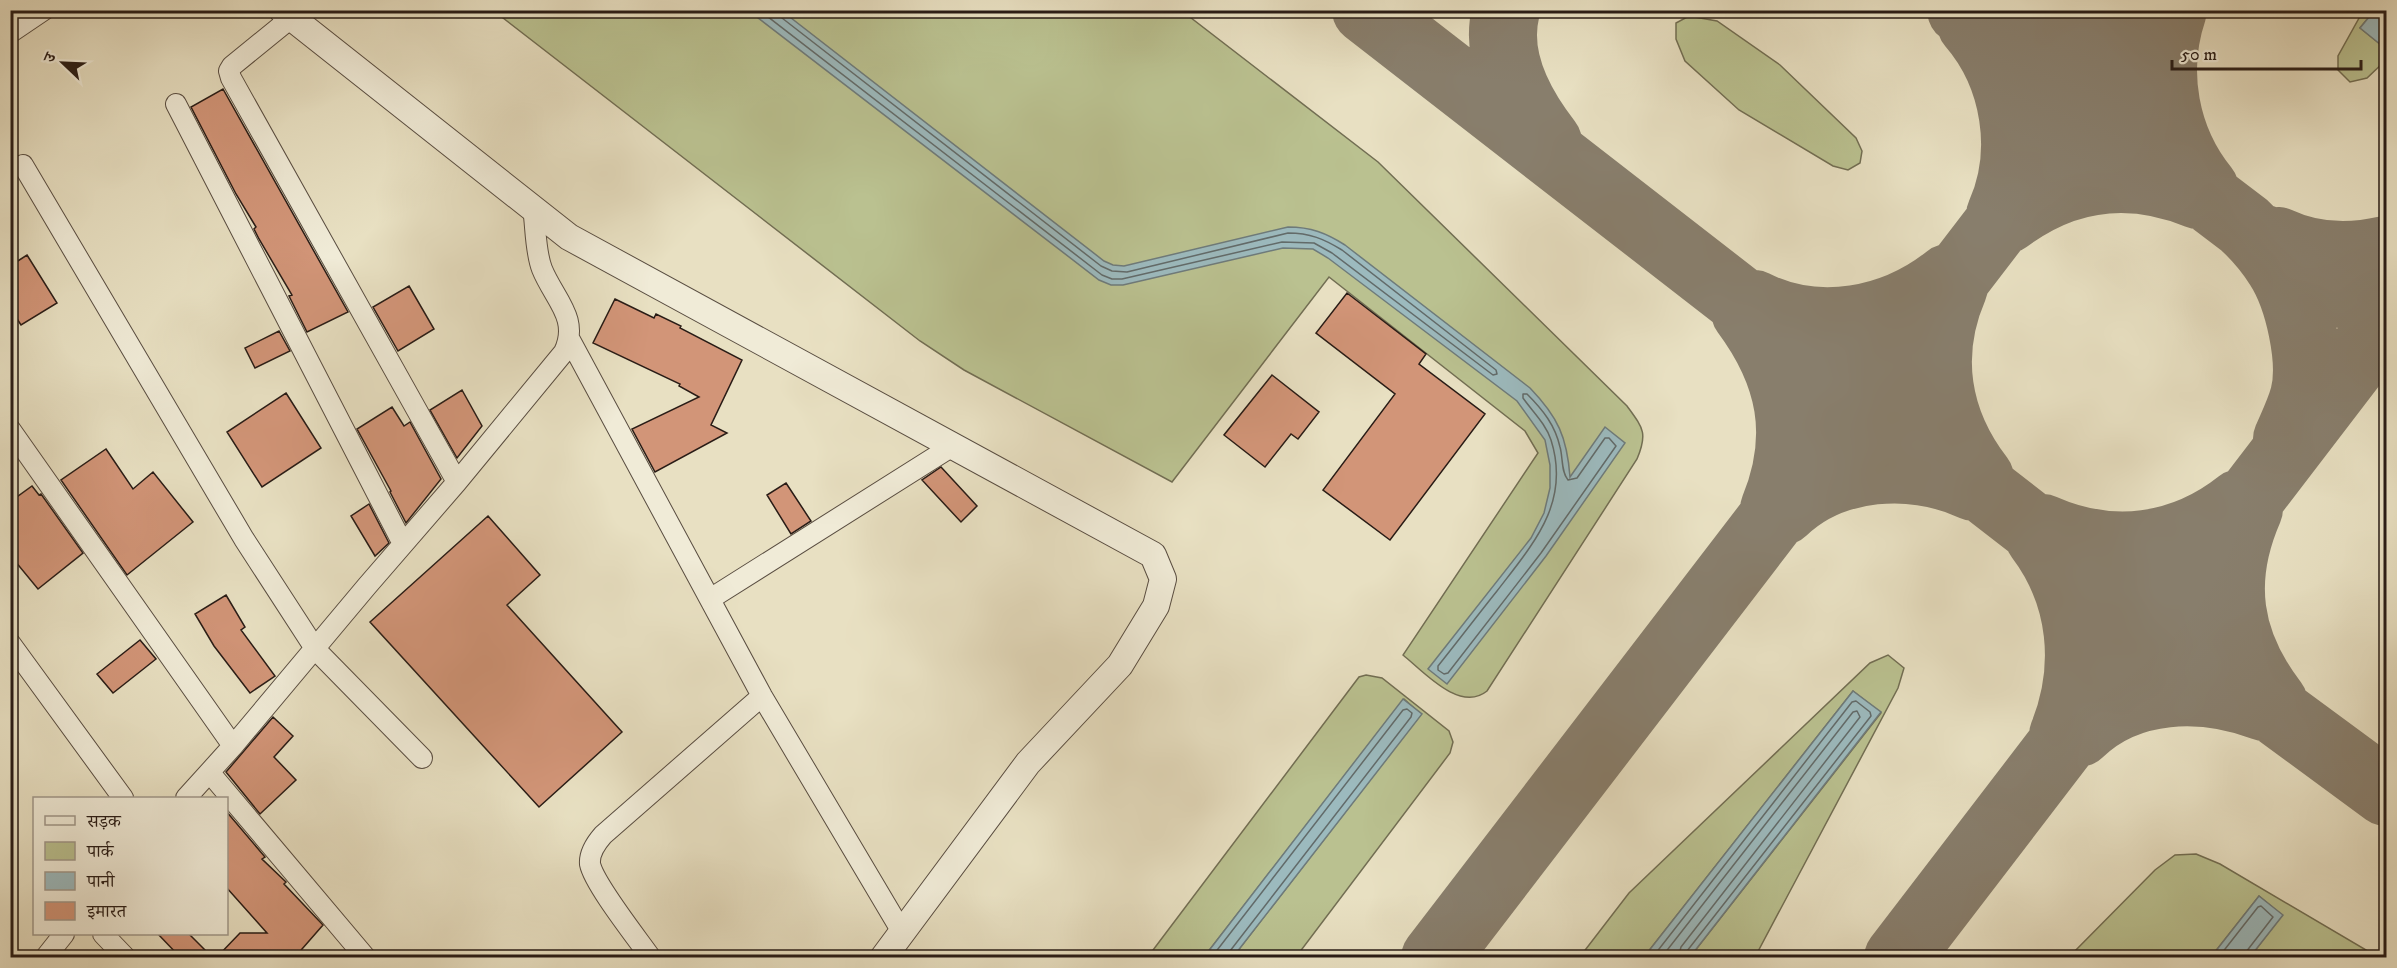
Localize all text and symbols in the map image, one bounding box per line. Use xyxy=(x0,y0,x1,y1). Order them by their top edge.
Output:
north arrow xyxy=(33,33,93,93)
scale bar xyxy=(2172,33,2361,71)
text: 50 m xyxy=(2181,44,2217,66)
text: उ xyxy=(39,48,62,66)
legend xyxy=(33,797,228,935)
text: सड़क xyxy=(86,811,122,833)
text: पार्क xyxy=(86,841,115,863)
text: पानी xyxy=(86,871,116,893)
text: इमारत xyxy=(86,901,127,923)

